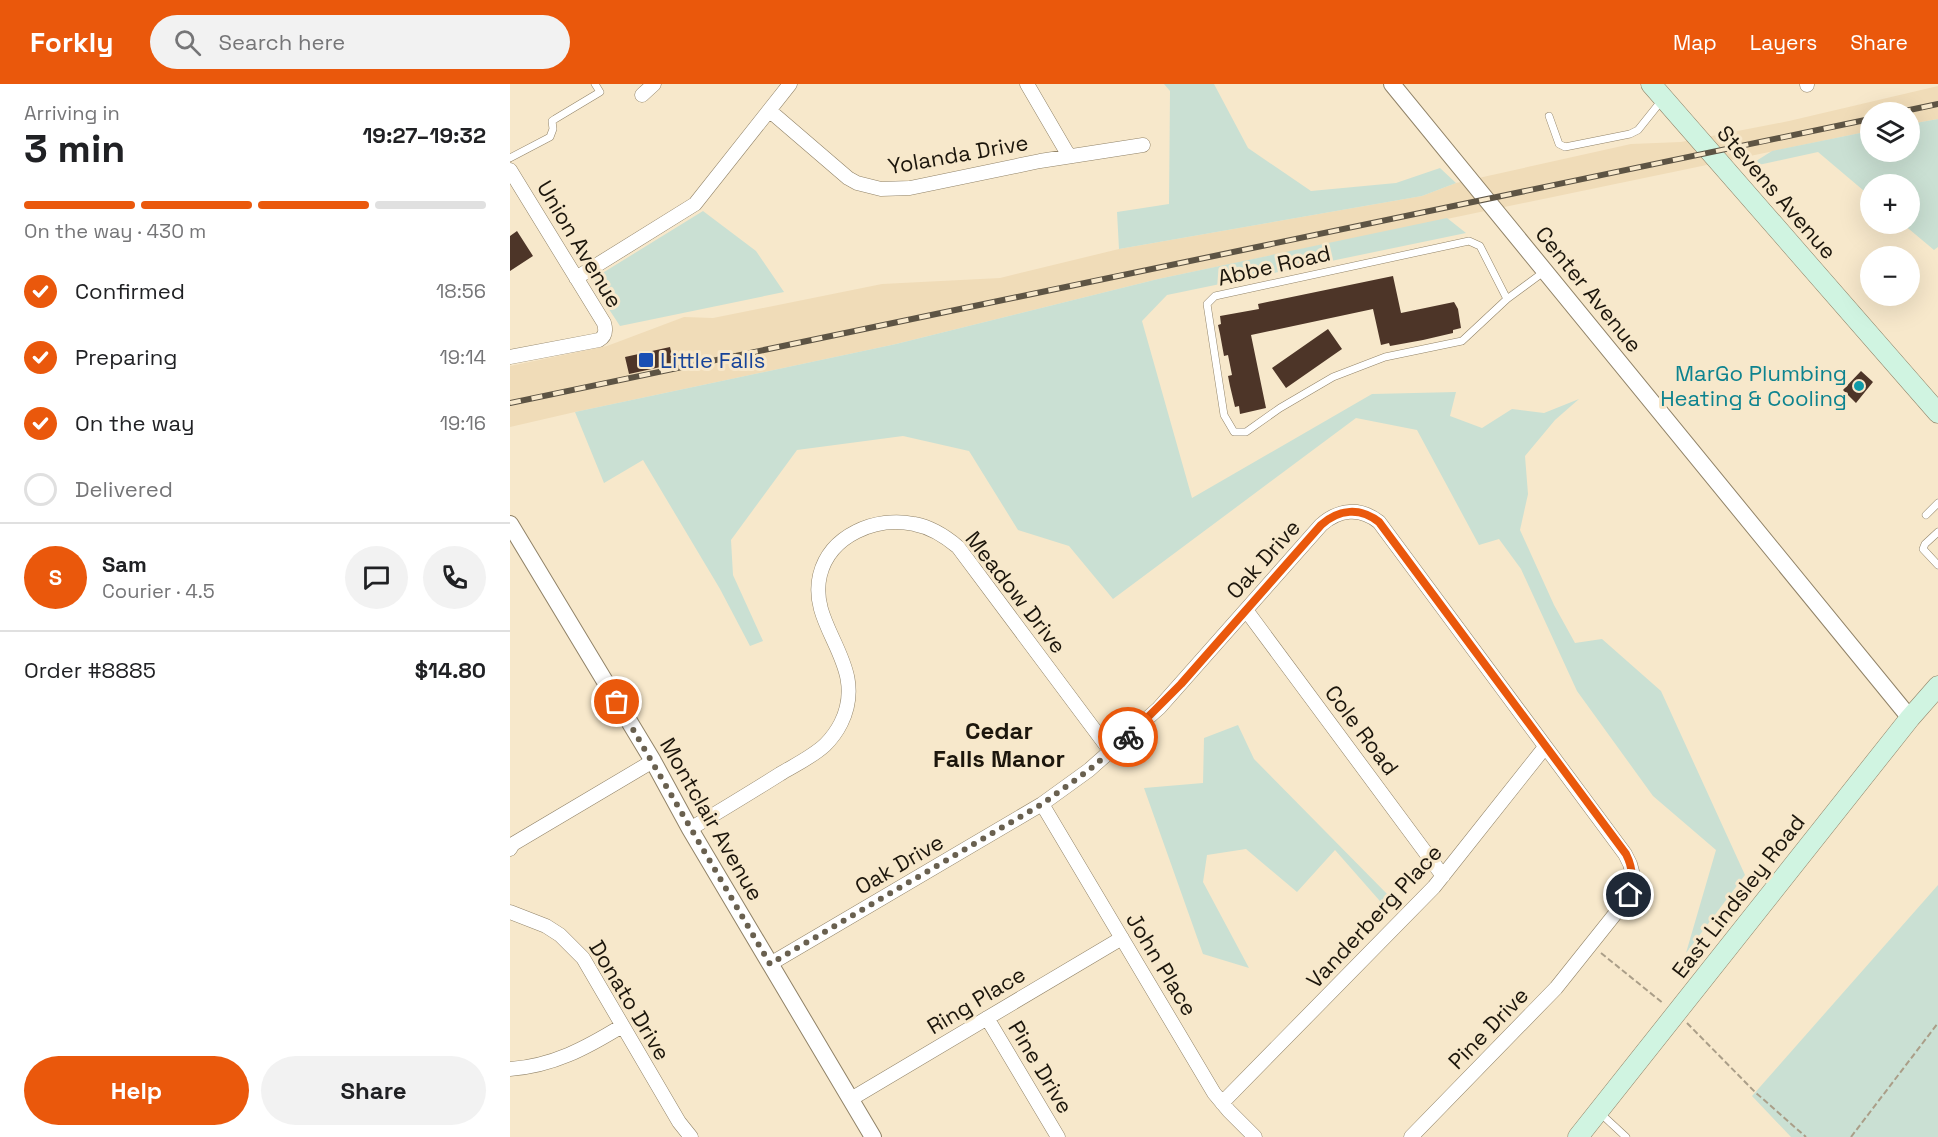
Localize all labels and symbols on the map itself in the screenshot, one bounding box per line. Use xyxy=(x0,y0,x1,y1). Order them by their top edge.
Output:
street label: Stevens Avenue xyxy=(1711,119,1843,265)
street label: Yolanda Drive xyxy=(886,128,1030,180)
street label: Union Avenue xyxy=(531,175,629,313)
street label: Center Avenue xyxy=(1530,220,1648,358)
street label: Abbe Road xyxy=(1215,238,1333,292)
place label: Little Falls xyxy=(660,346,765,374)
marker: Little Falls xyxy=(637,351,655,369)
place label: MarGo Plumbing Heating & Cooling xyxy=(1660,359,1847,412)
marker: MarGo Plumbing Heating & Cooling xyxy=(1852,379,1866,393)
street label: Oak Drive xyxy=(1220,513,1306,605)
street label: Meadow Drive xyxy=(959,525,1073,659)
pin xyxy=(591,676,642,727)
street label: Cole Road xyxy=(1319,679,1405,781)
courier xyxy=(1098,707,1158,767)
district label: Cedar Falls Manor xyxy=(933,715,1065,774)
street label: Montclair Avenue xyxy=(654,733,770,905)
street label: East Lindsley Road xyxy=(1665,808,1811,984)
street label: Oak Drive xyxy=(850,827,948,901)
street label: Vanderberg Place xyxy=(1300,838,1448,994)
pin xyxy=(1603,869,1654,920)
street label: John Place xyxy=(1120,907,1204,1021)
street label: Donato Drive xyxy=(583,935,677,1065)
street label: Ring Place xyxy=(922,960,1030,1040)
street label: Pine Drive xyxy=(1442,981,1534,1075)
street label: Pine Drive xyxy=(1002,1015,1080,1119)

